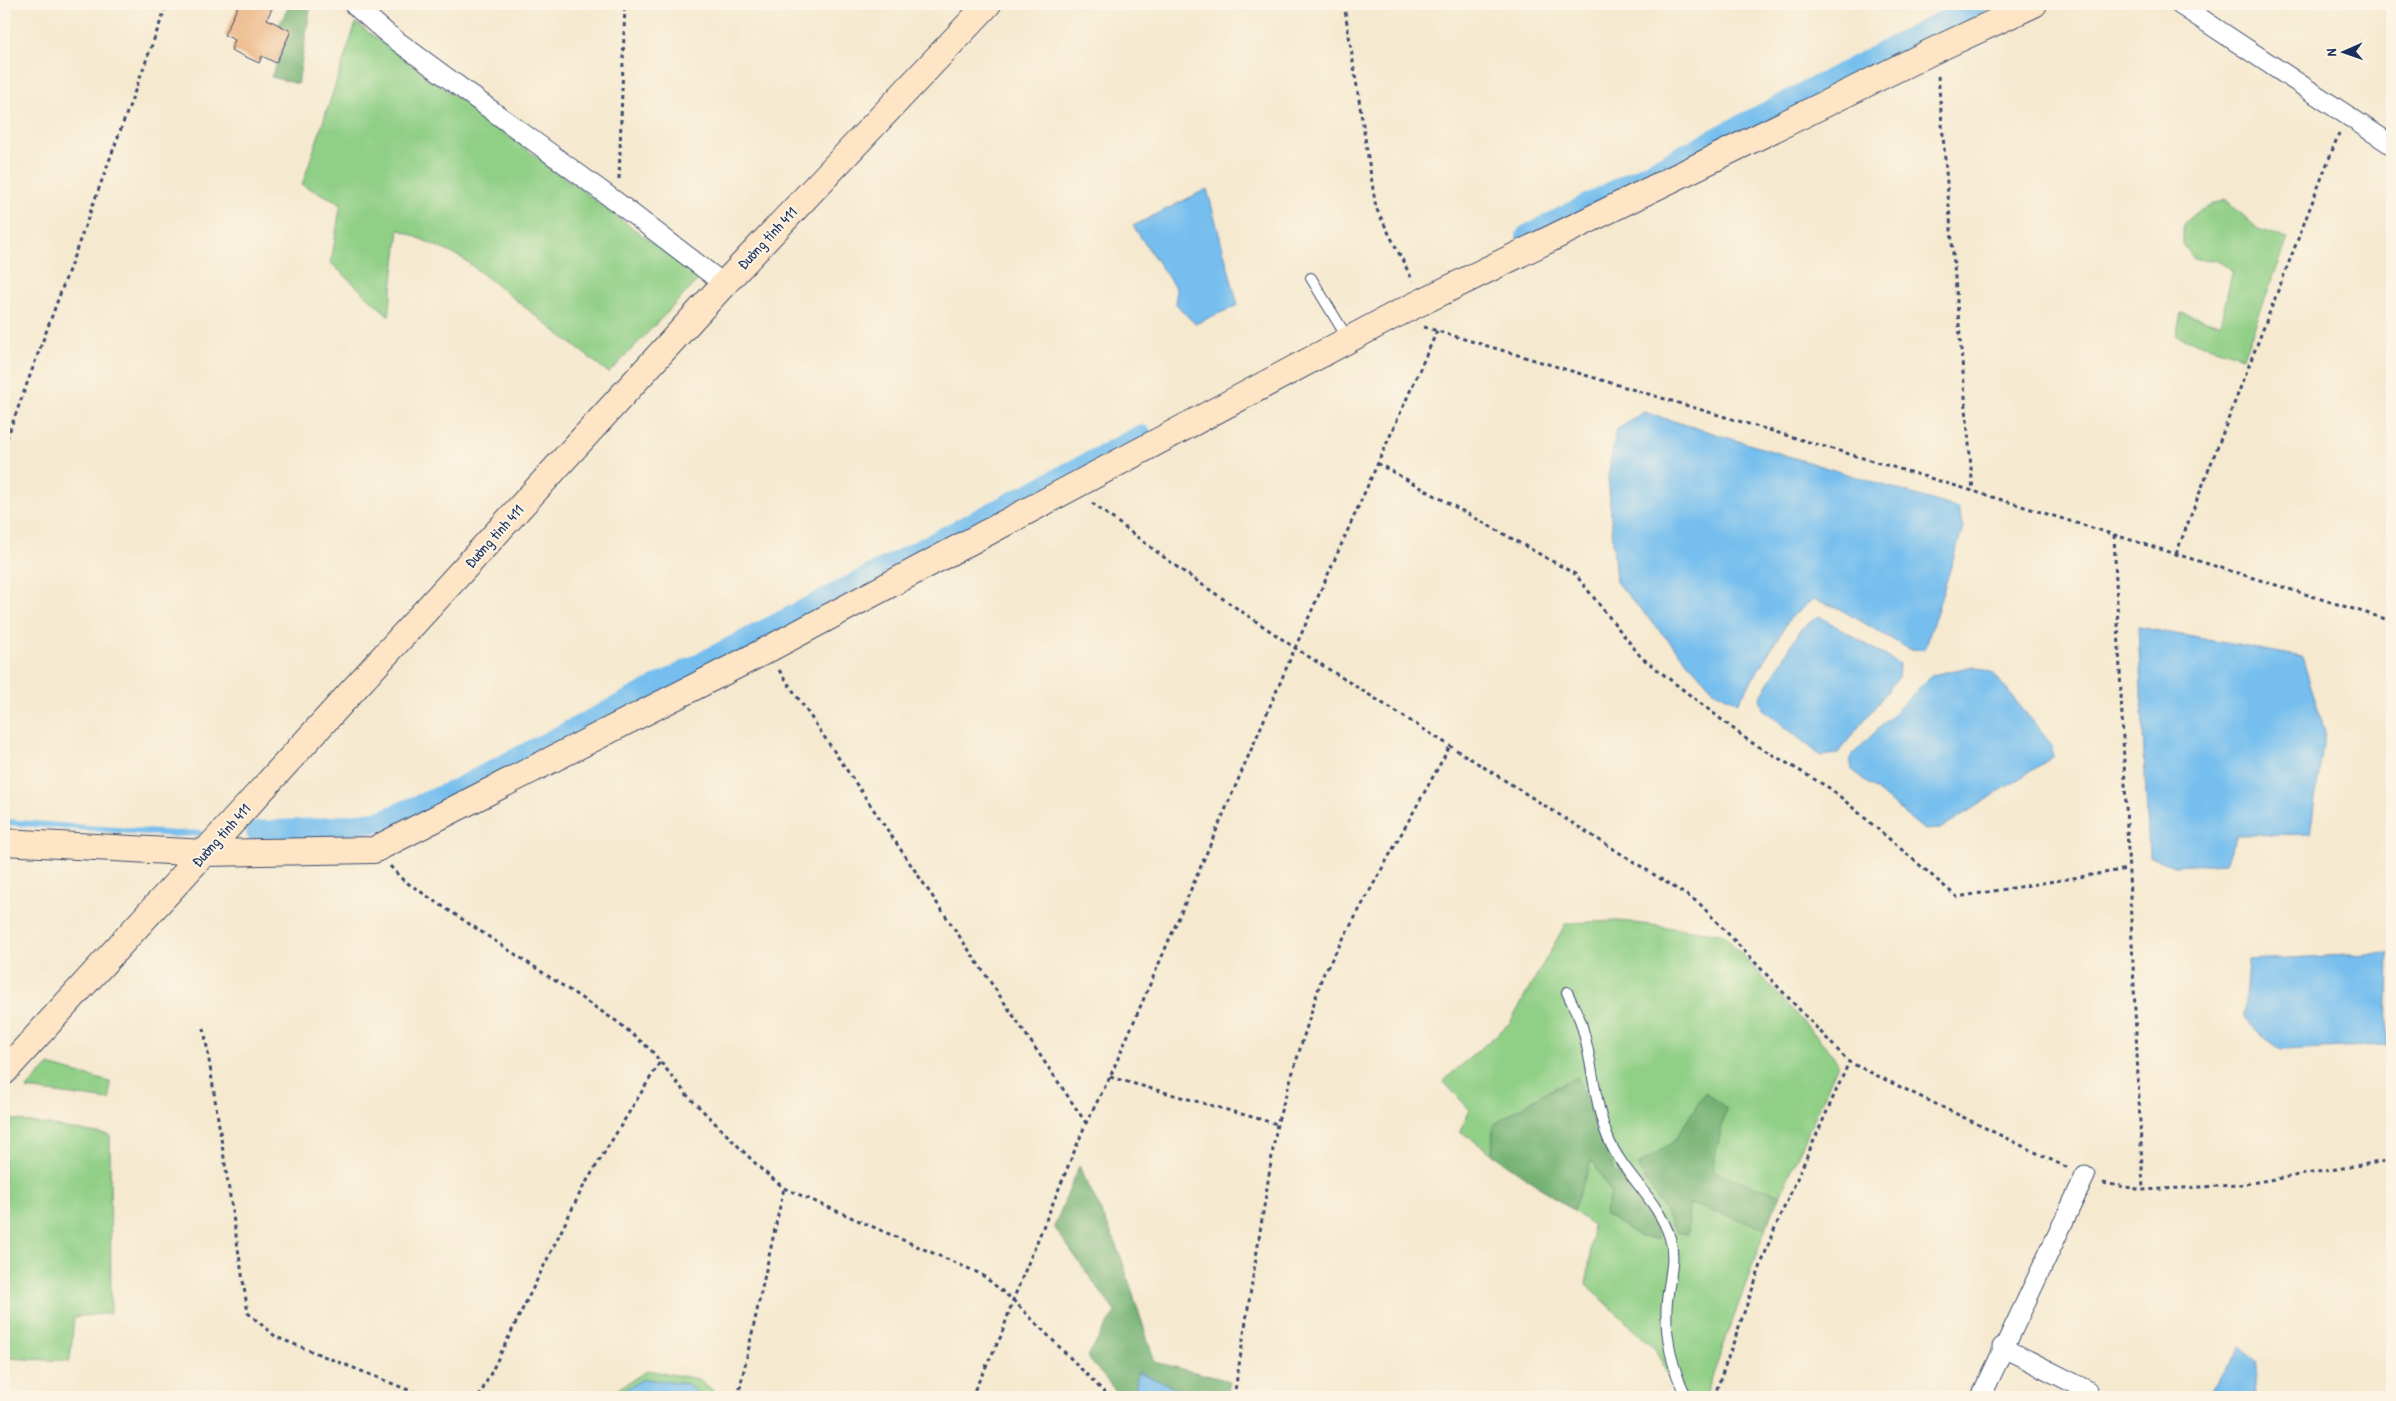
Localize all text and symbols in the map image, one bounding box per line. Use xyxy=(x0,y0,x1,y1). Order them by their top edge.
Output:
north arrow xyxy=(2318,28,2368,78)
text: N xyxy=(2321,48,2340,57)
street label: Đường tỉnh 411 xyxy=(732,202,802,274)
street label: Đường tỉnh 411 xyxy=(460,500,528,572)
street label: Đường tỉnh 411 xyxy=(187,799,255,871)

